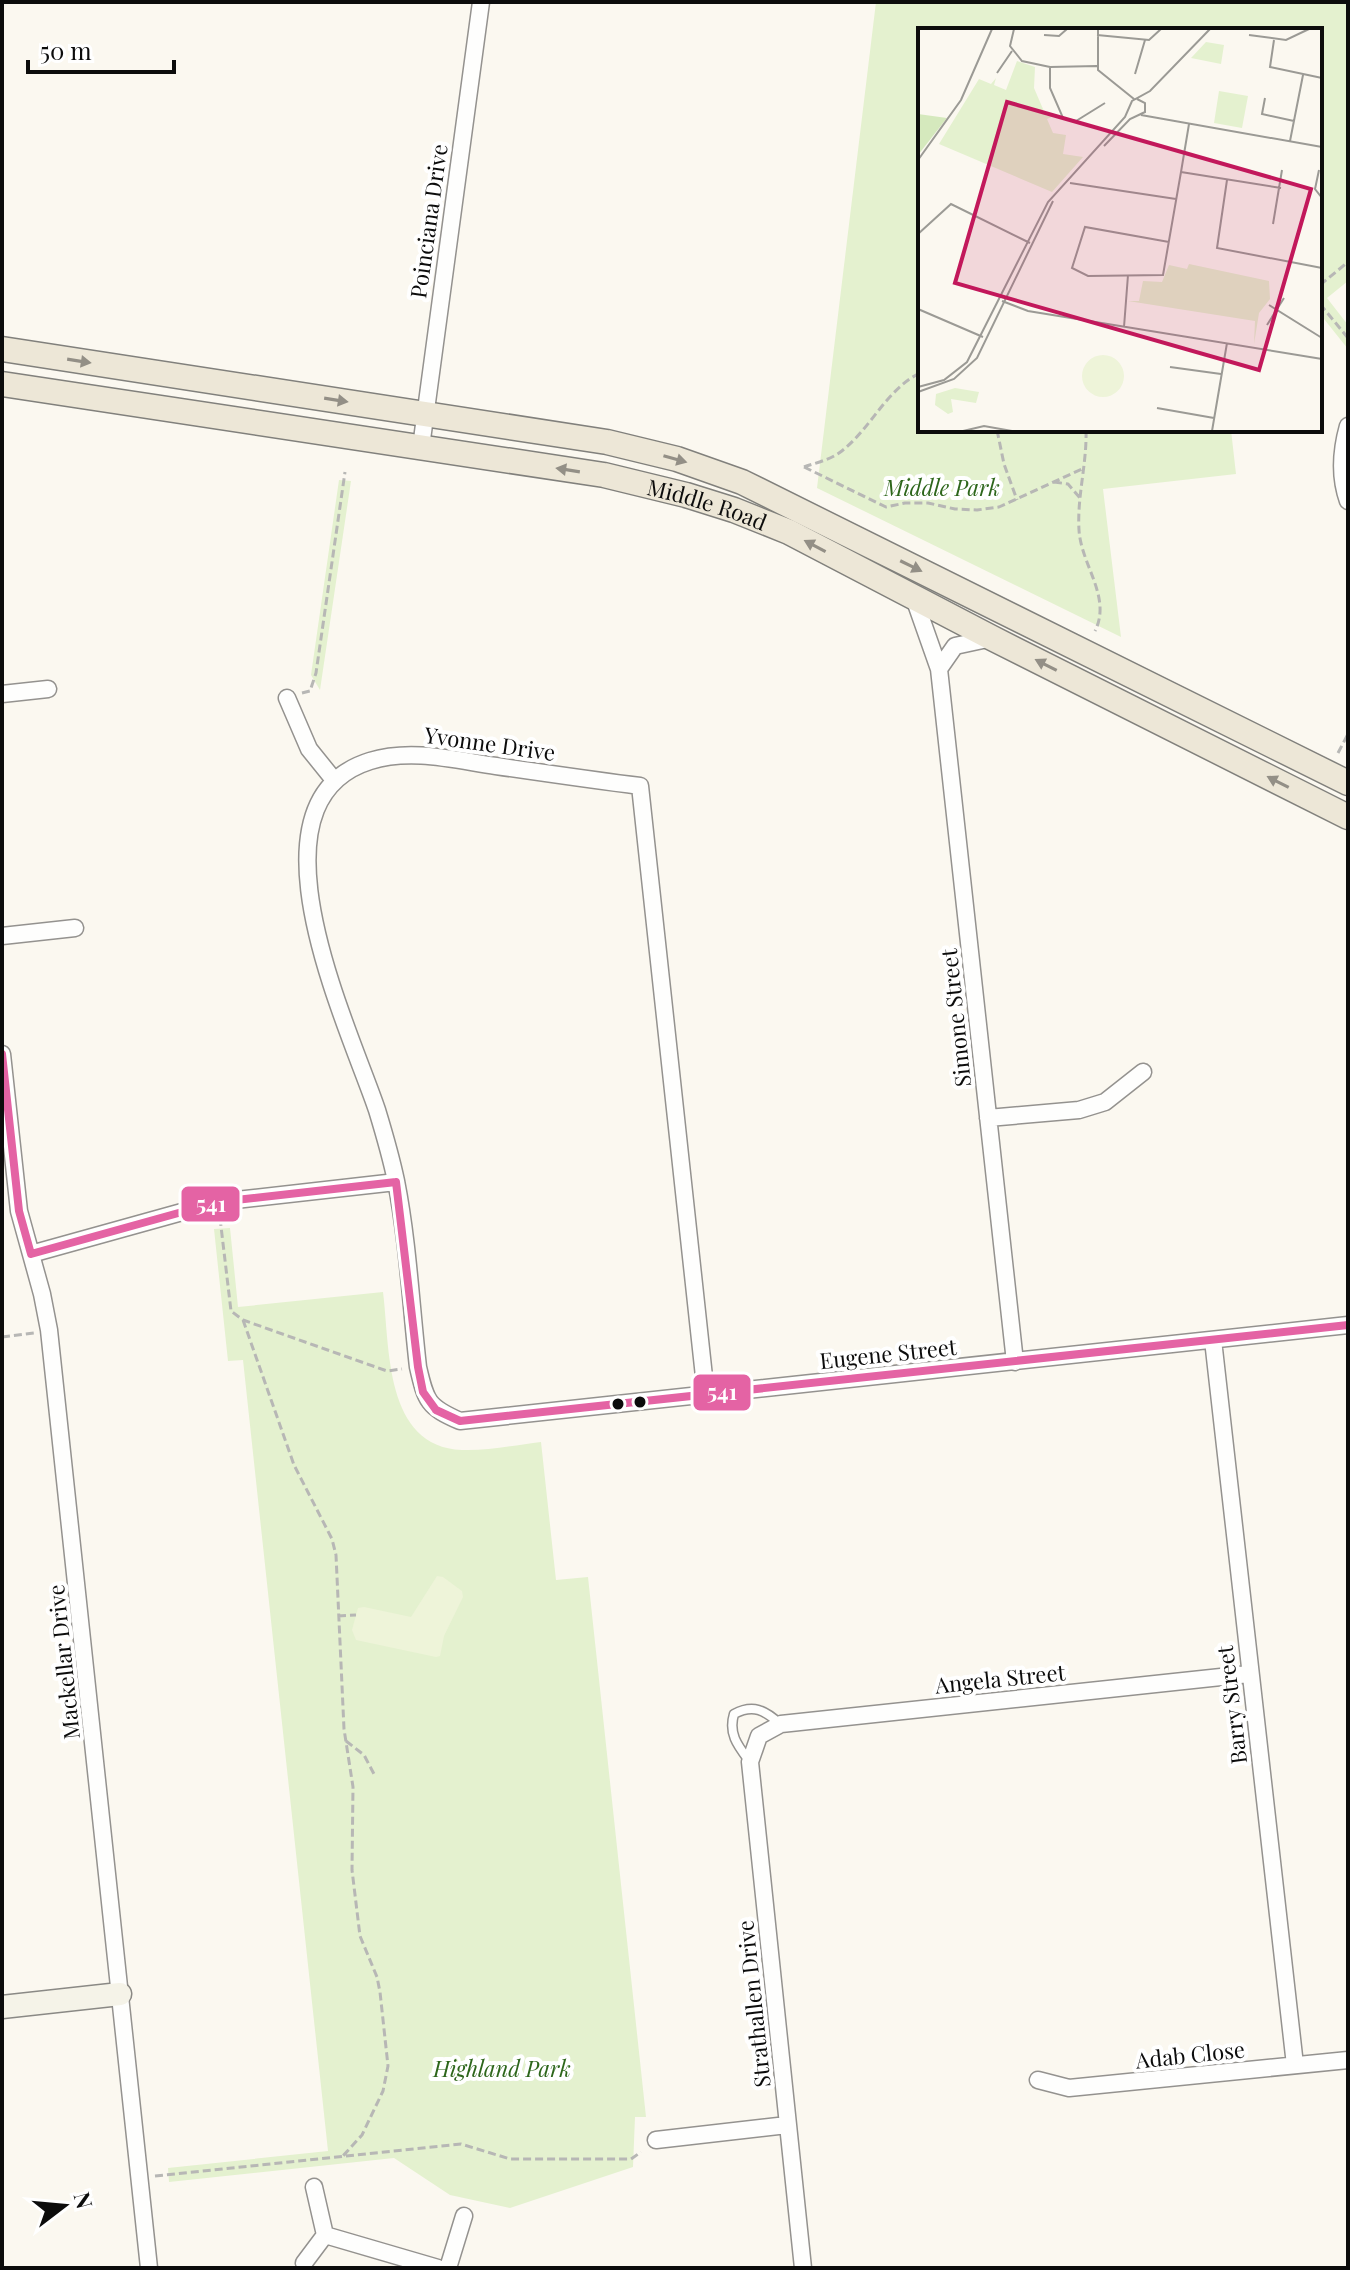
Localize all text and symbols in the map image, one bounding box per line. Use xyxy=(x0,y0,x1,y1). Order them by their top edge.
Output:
scale bar xyxy=(28,24,174,74)
inset map xyxy=(918,28,1322,432)
text: 50 m xyxy=(40,34,92,66)
street label: Poinciana Drive xyxy=(402,142,454,300)
one-way arrow xyxy=(67,355,92,367)
one-way arrow xyxy=(324,394,349,407)
one-way arrow xyxy=(663,453,687,466)
one-way arrow xyxy=(555,463,580,475)
street label: Middle Road xyxy=(644,471,772,537)
park label: Middle Park xyxy=(883,472,1000,502)
one-way arrow xyxy=(803,540,826,553)
one-way arrow xyxy=(900,559,923,573)
one-way arrow xyxy=(1034,659,1057,672)
street label: Yvonne Drive xyxy=(422,719,557,767)
one-way arrow xyxy=(1267,775,1290,789)
street label: Simone Street xyxy=(933,946,977,1089)
line badge: 541 xyxy=(180,1185,241,1223)
text: 541 xyxy=(196,1188,226,1218)
street label: Eugene Street xyxy=(818,1331,959,1375)
line badge: 541 xyxy=(692,1373,752,1412)
text: 541 xyxy=(707,1376,737,1406)
unlabelled marker xyxy=(632,1394,648,1410)
unlabelled marker xyxy=(610,1396,626,1412)
street label: Mackellar Drive xyxy=(40,1583,86,1741)
street label: Barry Street xyxy=(1209,1643,1253,1766)
street label: Angela Street xyxy=(932,1656,1068,1700)
street label: Strathallen Drive xyxy=(729,1919,777,2089)
street label: Adab Close xyxy=(1133,2033,1246,2075)
park label: Highland Park xyxy=(432,2053,571,2083)
north arrow xyxy=(24,2166,104,2246)
text: N xyxy=(68,2188,101,2212)

